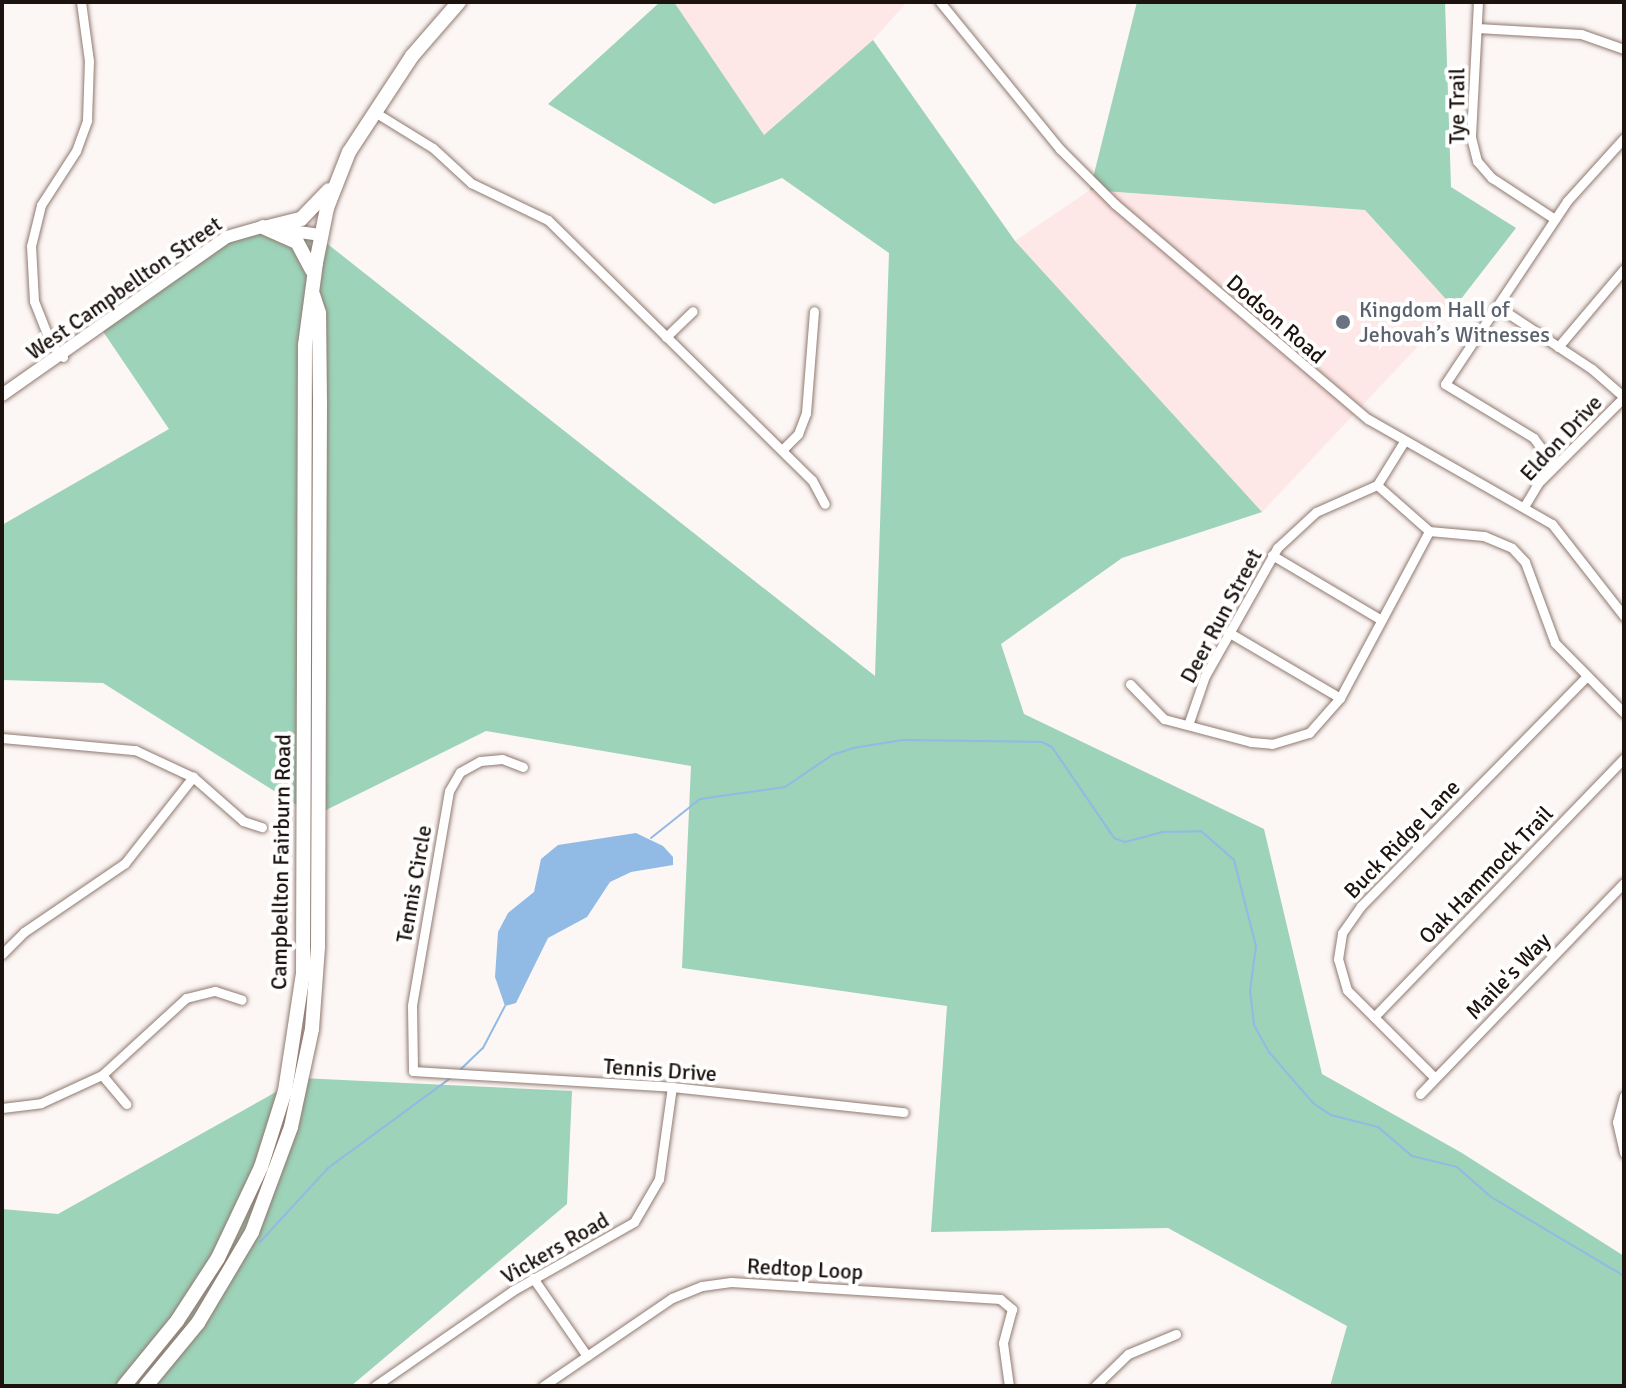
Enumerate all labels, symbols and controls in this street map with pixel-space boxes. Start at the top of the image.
street label: Tye Trail [1444,68,1470,144]
street label: West Campbellton Street [21,211,227,365]
street label: Dodson Road [1221,269,1331,369]
place label: Kingdom Hall of Jehovah’s Witnesses [1359,296,1550,348]
marker: Kingdom Hall of Jehovah’s Witnesses [1334,313,1352,331]
street label: Eldon Drive [1515,390,1607,486]
street label: Deer Run Street [1175,544,1267,688]
street label: Campbellton Fairburn Road [266,734,296,990]
street label: Buck Ridge Lane [1339,774,1465,904]
street label: Oak Hammock Trail [1414,801,1558,949]
street label: Tennis Circle [391,823,437,945]
street label: Maile's Way [1460,927,1556,1025]
street label: Tennis Drive [602,1053,718,1087]
street label: Vickers Road [496,1207,614,1289]
street label: Redtop Loop [746,1253,864,1285]

